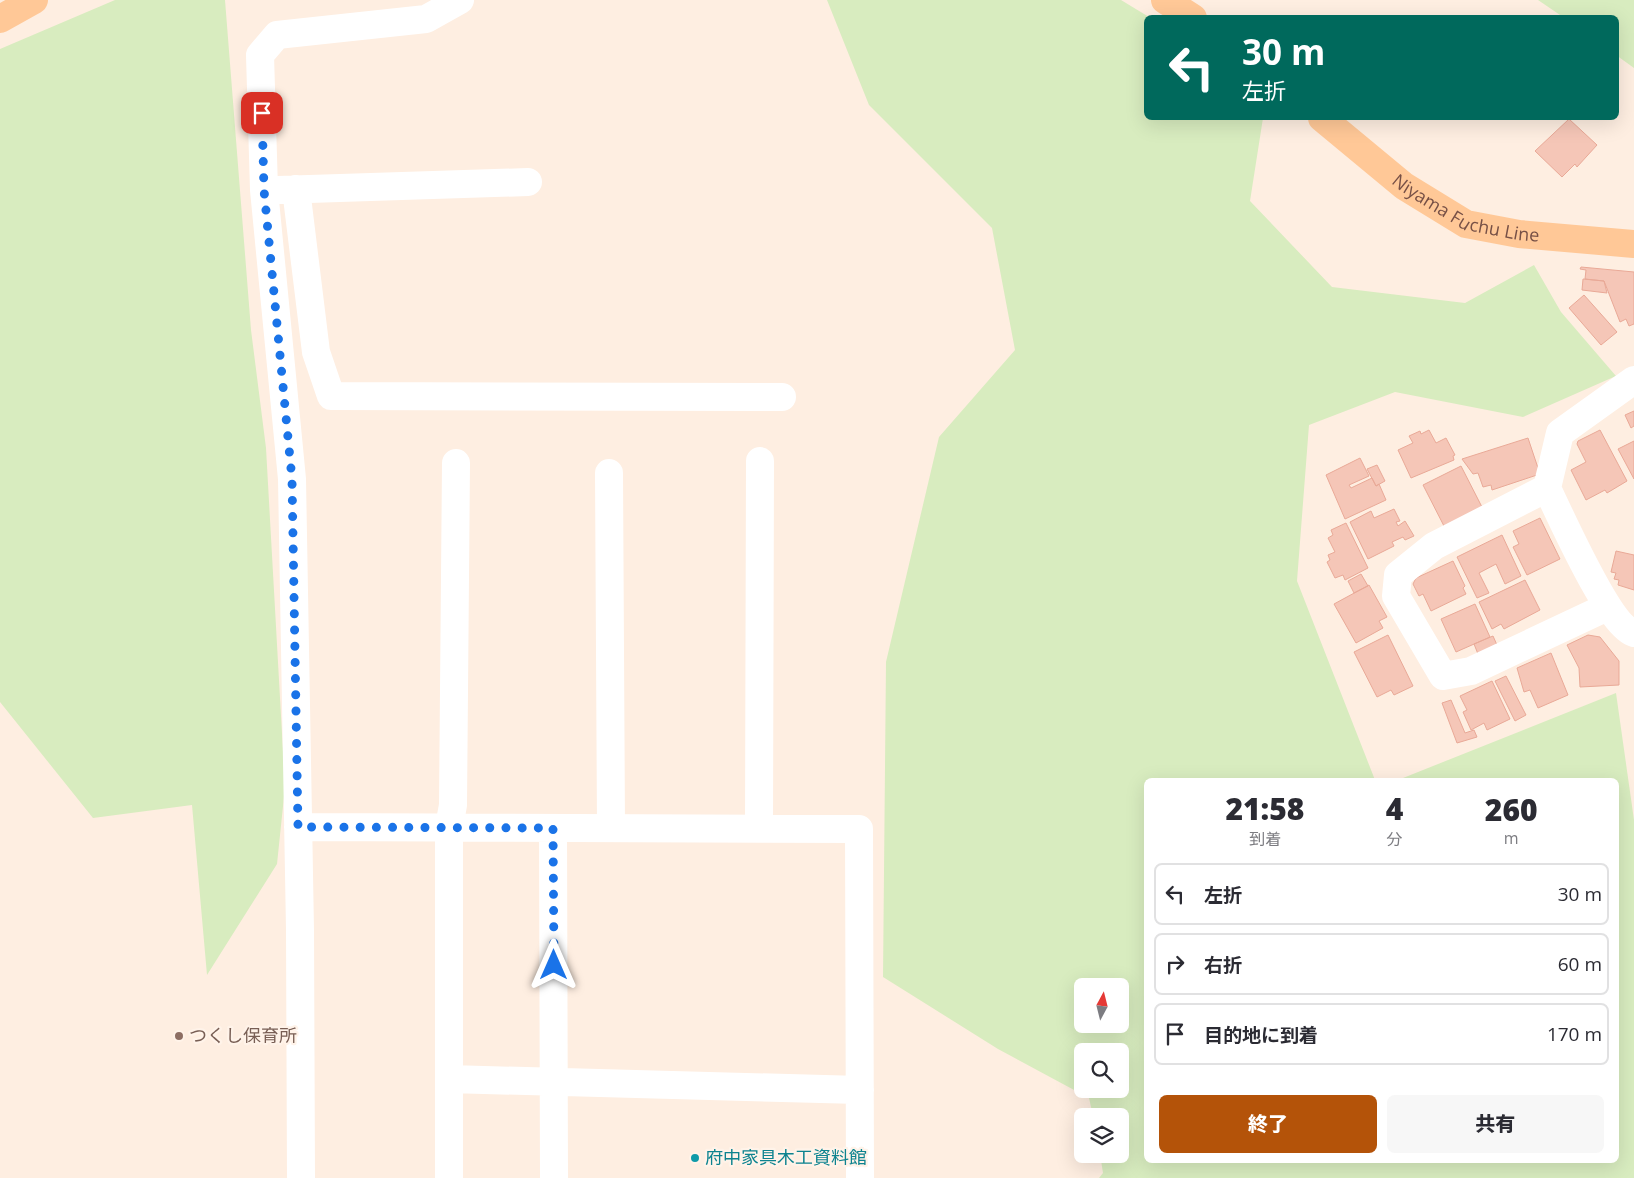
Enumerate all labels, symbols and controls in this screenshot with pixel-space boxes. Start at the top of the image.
text: 30 m [1242,28,1325,75]
icon: left [1159,35,1224,100]
text: 左折 [1242,75,1286,105]
pin [241,92,283,134]
icon: arrive [248,99,276,127]
street label: Niyama Fuchu Line [1388,168,1541,247]
text: 21:58 [1225,788,1304,829]
text: 4 [1386,788,1403,829]
text: 260 [1485,789,1538,830]
text: m [1504,827,1519,849]
text: 到着 [1249,828,1281,850]
text: 分 [1387,828,1403,850]
icon: left [1161,880,1189,908]
text: 30 m [1558,881,1602,907]
text: 左折 [1204,882,1242,908]
position arrow [527,938,579,990]
icon: right [1161,950,1189,978]
text: 60 m [1558,951,1602,977]
text: 右折 [1204,952,1242,978]
north arrow [1074,978,1129,1032]
map controls [1074,978,1129,1163]
icon: arrive [1161,1020,1189,1048]
text: 170 m [1547,1021,1602,1047]
text: 目的地に到着 [1204,1022,1318,1048]
place label: つくし保育所 [189,1023,297,1047]
marker: つくし保育所 [173,1030,185,1042]
button: search [1074,1043,1129,1098]
button: 終了 [1159,1095,1377,1153]
button: 共有 [1387,1095,1604,1153]
button: layers [1074,1108,1129,1163]
place label: 府中家具木工資料館 [705,1145,867,1169]
marker: 府中家具木工資料館 [689,1152,701,1164]

